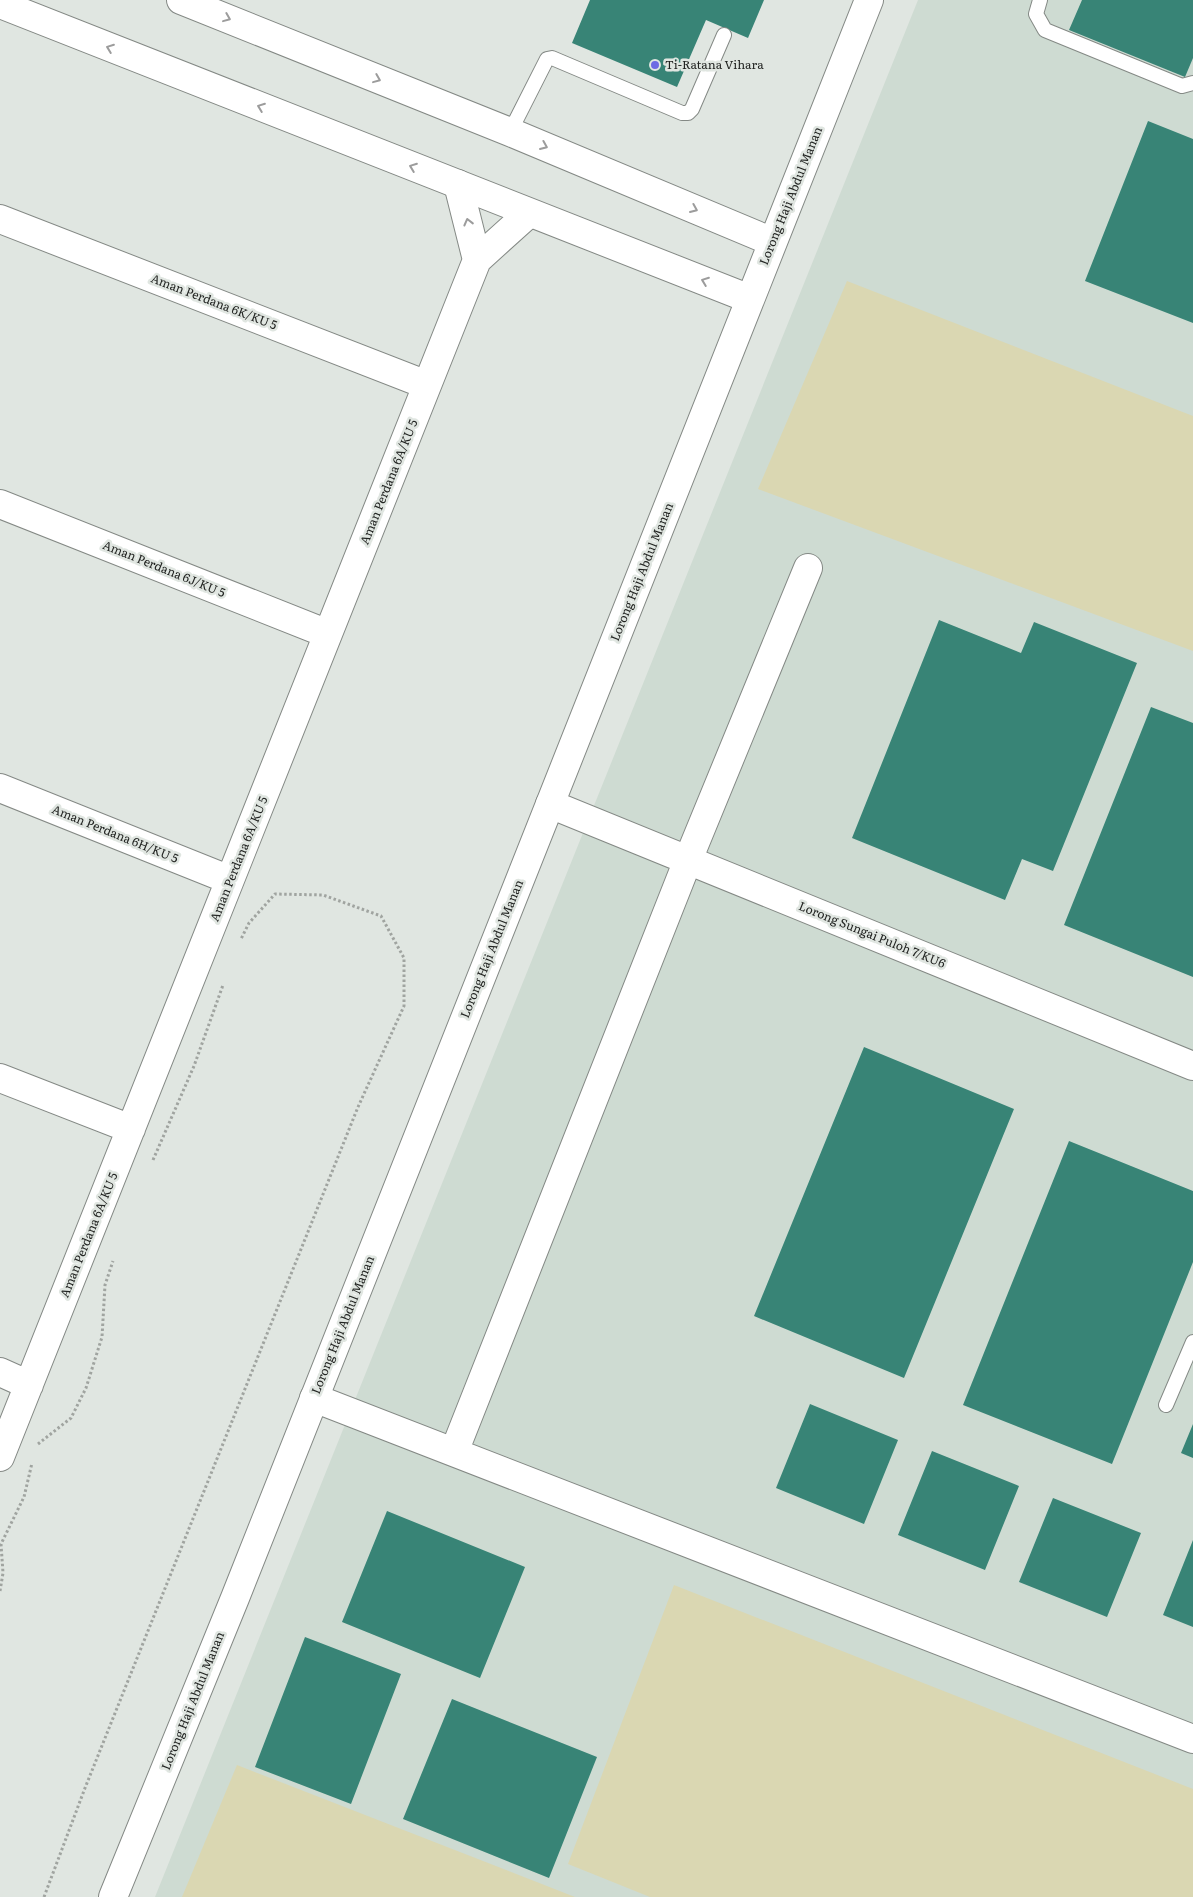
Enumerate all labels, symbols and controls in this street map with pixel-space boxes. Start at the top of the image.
one-way arrow [222,12,230,22]
one-way arrow [106,44,115,54]
place label: Ti-Ratana Vihara [665,55,764,73]
marker: Ti-Ratana Vihara [649,59,661,71]
one-way arrow [373,73,381,83]
one-way arrow [258,103,266,113]
street label: Lorong Haji Abdul Manan [754,124,826,268]
one-way arrow [539,140,548,150]
one-way arrow [409,162,418,173]
one-way arrow [689,202,698,213]
one-way arrow [463,218,474,227]
street label: Aman Perdana 6K/KU 5 [149,269,280,333]
one-way arrow [701,277,710,288]
street label: Aman Perdana 6A/KU 5 [355,416,421,547]
street label: Lorong Haji Abdul Manan [605,500,677,644]
street label: Aman Perdana 6J/KU 5 [100,535,228,601]
street label: Aman Perdana 6A/KU 5 [205,793,271,924]
street label: Aman Perdana 6H/KU 5 [49,799,181,867]
street label: Lorong Haji Abdul Manan [455,877,527,1021]
street label: Lorong Sungai Puloh 7/KU6 [796,896,949,972]
street label: Aman Perdana 6A/KU 5 [55,1169,121,1300]
street label: Lorong Haji Abdul Manan [306,1253,378,1397]
street label: Lorong Haji Abdul Manan [156,1629,228,1773]

